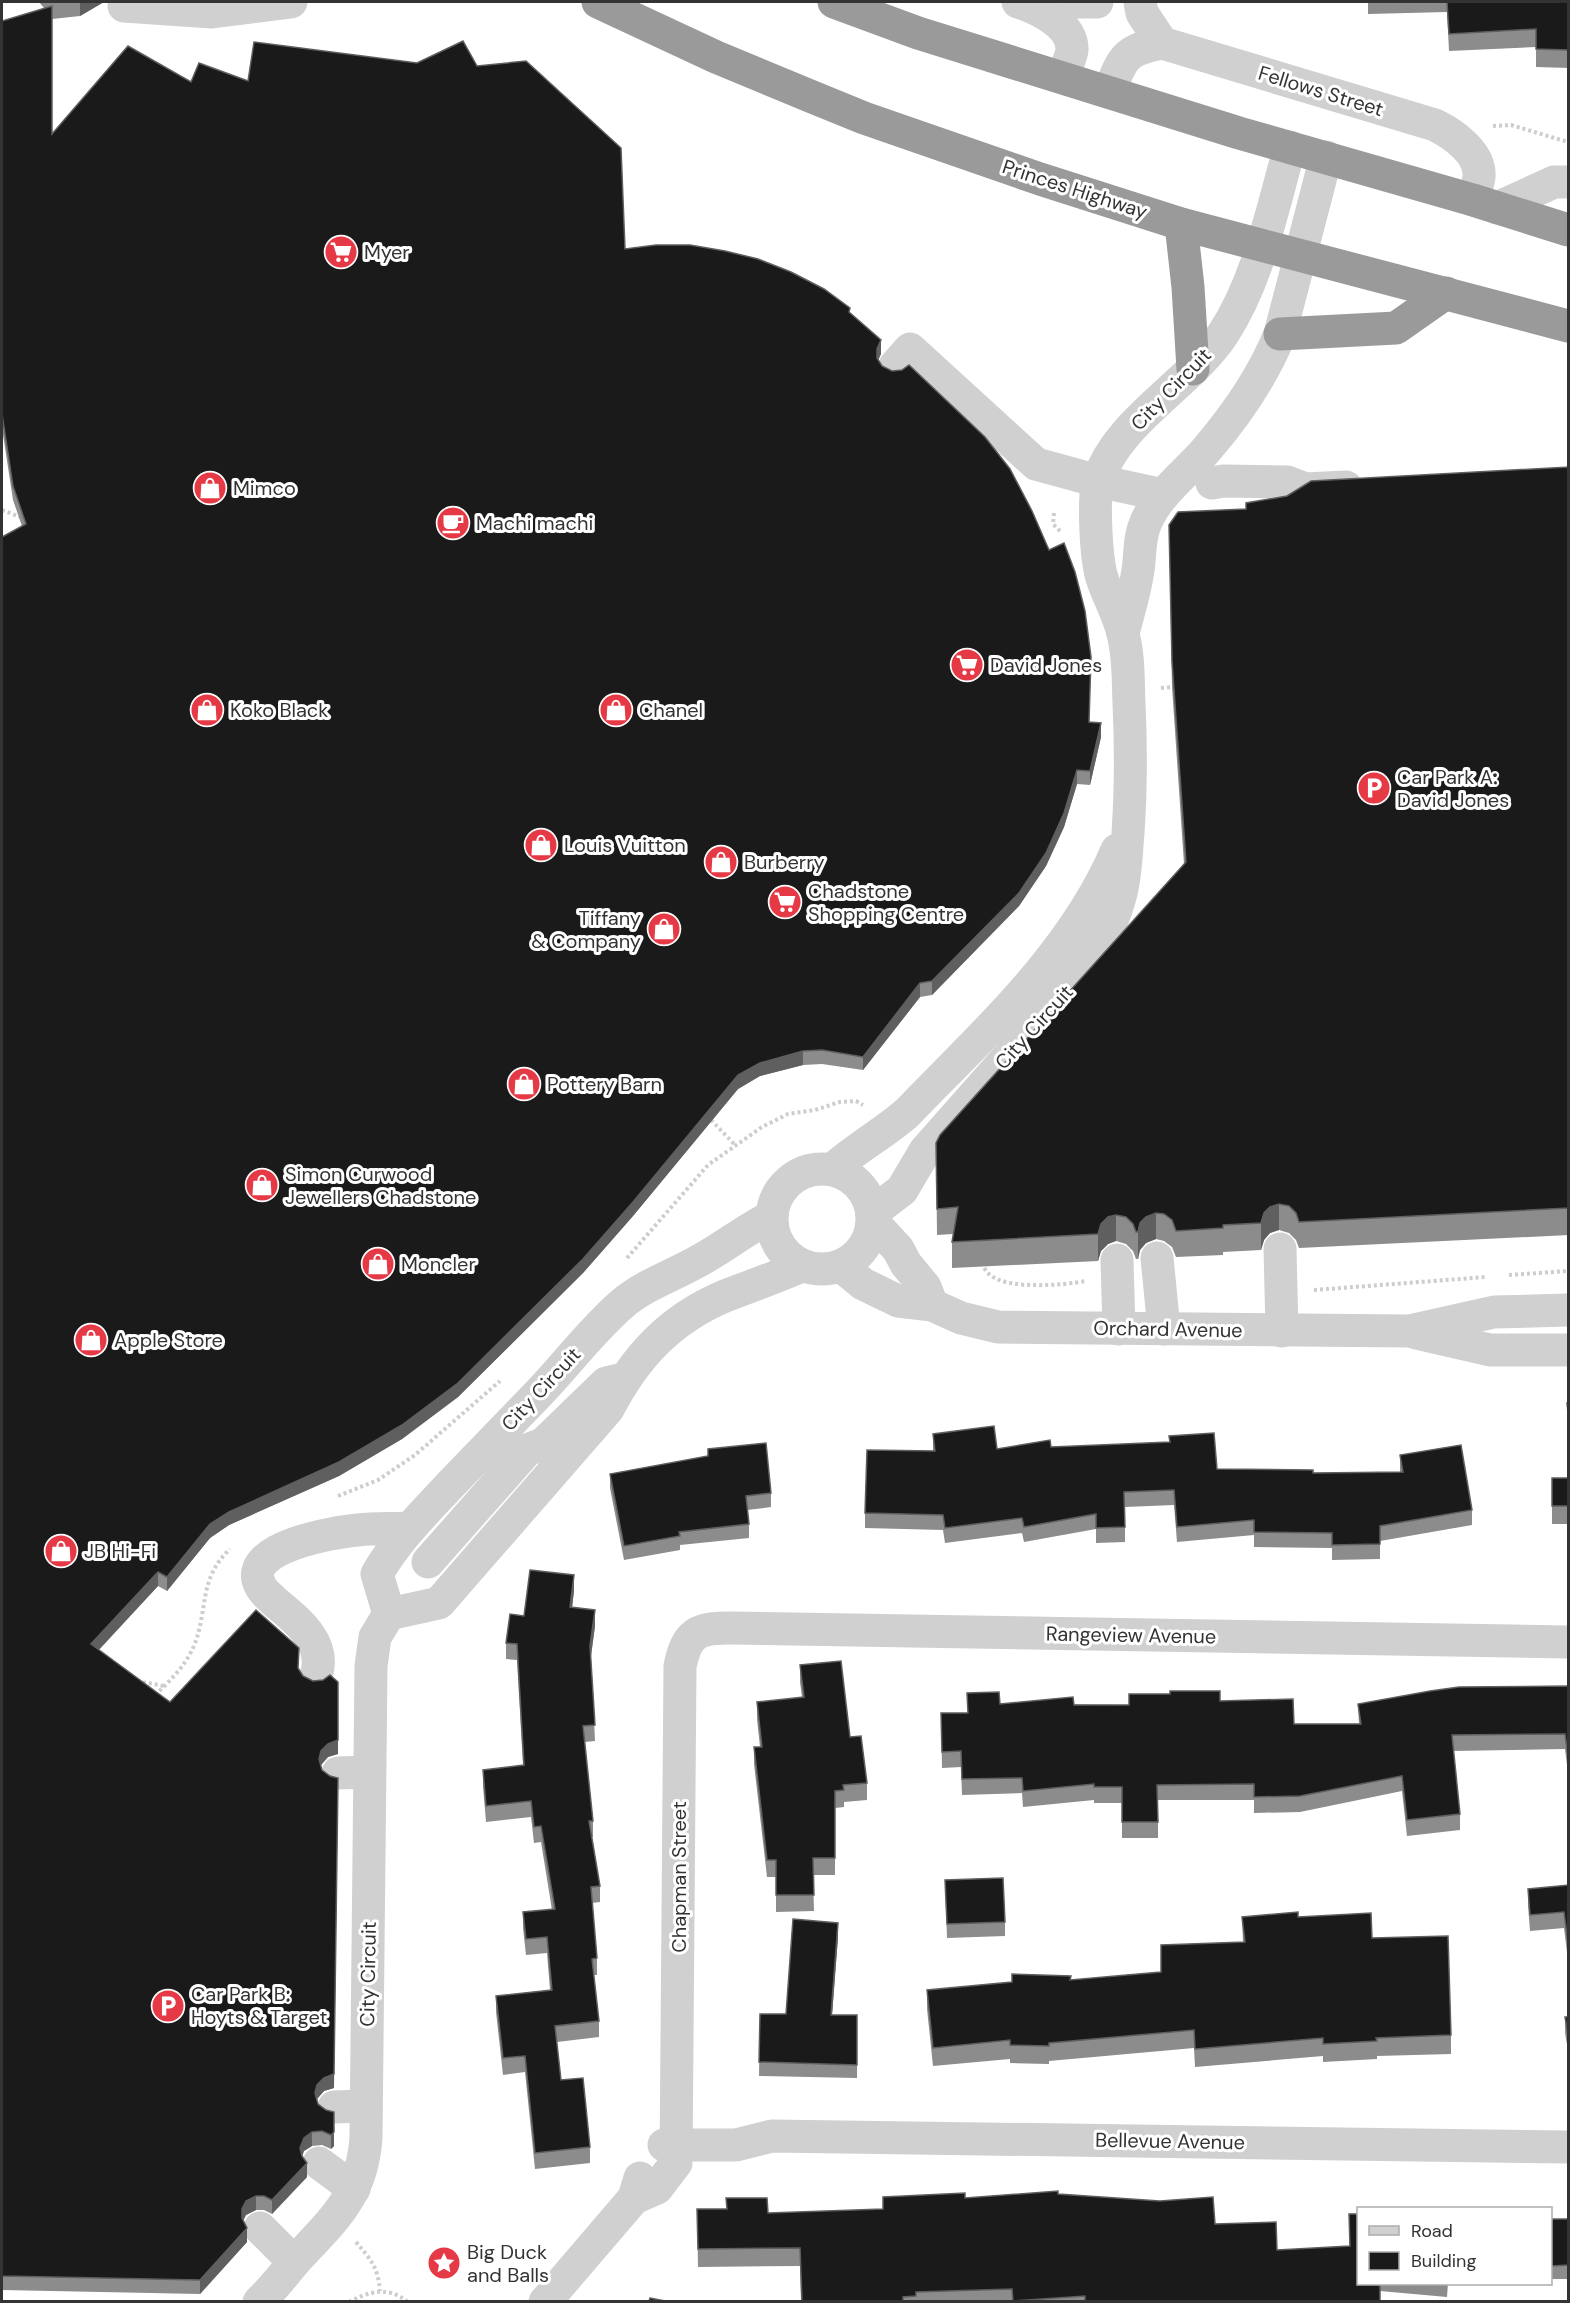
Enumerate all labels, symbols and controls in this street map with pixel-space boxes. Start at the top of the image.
street label: Fellows Street [1255,60,1387,122]
street label: Princes Highway [999,153,1151,225]
supermarket icon: Myer [323,234,359,270]
place label: Myer [364,239,410,265]
street label: City Circuit [1125,342,1217,436]
shop icon: Mimco [192,470,228,506]
place label: Mimco [233,475,296,501]
cafe icon: Machi machi [435,505,471,541]
place label: Machi machi [476,510,593,536]
supermarket icon: David Jones [949,647,985,683]
place label: David Jones [990,652,1102,678]
shop icon: Koko Black [189,692,225,728]
shop icon: Chanel [598,692,634,728]
place label: Koko Black [230,697,328,723]
place label: Chanel [639,697,703,723]
place label: Car Park A: David Jones [1397,764,1509,813]
parking icon: Car Park A: David Jones [1356,770,1392,806]
shop icon: Louis Vuitton [523,827,559,863]
place label: Louis Vuitton [564,832,686,858]
shop icon: Burberry [703,844,739,880]
place label: Burberry [744,849,825,875]
place label: Chadstone Shopping Centre [808,878,964,927]
supermarket icon: Chadstone Shopping Centre [767,884,803,920]
place label: Tiffany & Company [531,905,641,954]
shop icon: Tiffany & Company [646,911,682,947]
street label: City Circuit [989,979,1079,1075]
shop icon: Pottery Barn [506,1066,542,1102]
place label: Pottery Barn [547,1071,662,1097]
place label: Simon Curwood Jewellers Chadstone [285,1161,476,1210]
shop icon: Simon Curwood Jewellers Chadstone [244,1167,280,1203]
shop icon: Moncler [360,1246,396,1282]
place label: Moncler [401,1251,476,1277]
street label: Orchard Avenue [1093,1315,1243,1343]
shop icon: Apple Store [73,1322,109,1358]
place label: Apple Store [114,1327,223,1353]
street label: City Circuit [496,1342,586,1436]
shop icon: JB Hi-Fi [43,1533,79,1569]
place label: JB Hi-Fi [84,1538,156,1564]
street label: Rangeview Avenue [1046,1621,1216,1649]
street label: Chapman Street [666,1801,692,1953]
street label: City Circuit [354,1921,382,2027]
place label: Car Park B: Hoyts & Target [191,1981,328,2030]
parking icon: Car Park B: Hoyts & Target [150,1988,186,2024]
street label: Bellevue Avenue [1095,2127,1245,2155]
legend [1357,2207,1552,2285]
text: Road [1411,2219,1453,2243]
place label: Big Duck and Balls [467,2239,549,2288]
place icon: Big Duck and Balls [426,2245,462,2281]
text: Building [1411,2249,1476,2273]

